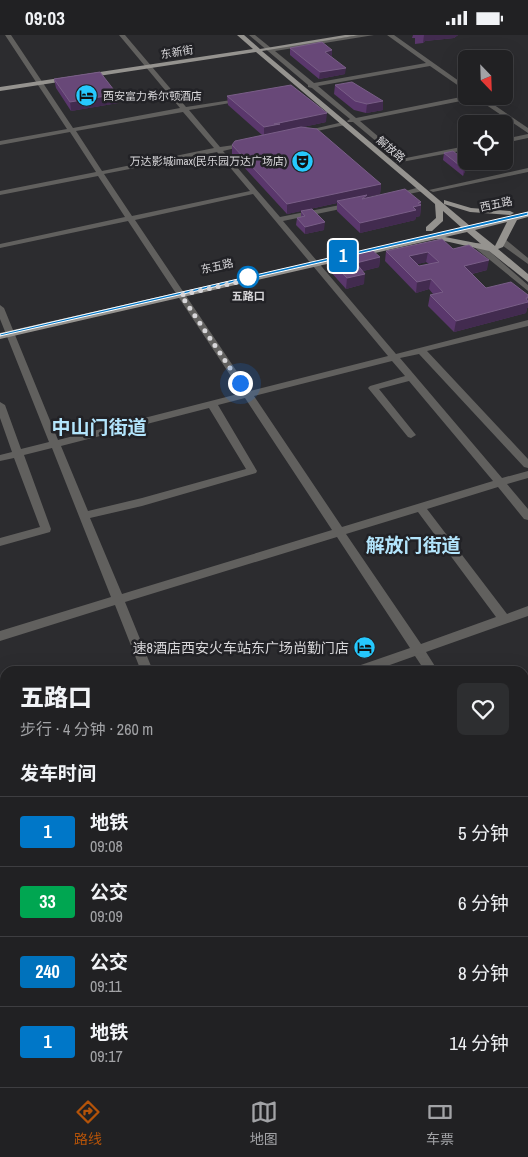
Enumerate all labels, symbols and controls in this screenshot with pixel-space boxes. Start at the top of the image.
text: 09:03 [25,5,65,31]
street label: 东新街 [160,43,194,61]
north arrow [458,50,512,105]
map controls [458,50,513,170]
hotel icon: 西安富力希尔顿酒店 [75,84,99,108]
place label: 西安富力希尔顿酒店 [103,89,202,103]
button: locate [458,115,513,170]
street label: 解放路 [374,133,408,165]
theatre icon: 万达影城imax(民乐园万达广场店) [291,149,315,173]
place label: 万达影城imax(民乐园万达广场店) [129,154,287,168]
street label: 西五路 [478,194,514,214]
line badge: 1 [327,240,359,272]
text: 1 [339,243,347,268]
street label: 东五路 [199,255,235,277]
marker: 五路口 [237,266,259,288]
place label: 五路口 [232,289,265,303]
your location [228,371,253,396]
district label: 中山门街道 [51,414,147,440]
district label: 解放门街道 [365,532,461,558]
hotel icon: 速8酒店西安火车站东广场尚勤门店 [353,636,377,660]
place label: 速8酒店西安火车站东广场尚勤门店 [133,639,349,657]
text: 五路口 [20,681,92,713]
button: heart [457,683,509,735]
text: 步行 · 4 分钟 · 260 m [20,718,153,740]
text: 发车时间 [20,760,96,786]
text: 地铁 [90,809,128,835]
text: 1 [43,819,52,844]
text: 5 分钟 [458,820,509,846]
text: 09:08 [90,835,123,857]
text: 公交 [90,879,128,905]
text: 33 [39,889,56,914]
text: 6 分钟 [458,890,509,916]
text: 09:09 [90,905,123,927]
text: 公交 [90,949,128,975]
text: 240 [35,959,60,984]
text: 8 分钟 [458,960,509,986]
text: 09:11 [90,975,122,997]
text: 地铁 [90,1019,128,1045]
text: 1 [43,1029,52,1054]
text: 14 分钟 [449,1030,509,1056]
text: 09:17 [90,1045,123,1067]
tab: 路线 [74,1098,102,1148]
tab: 地图 [250,1098,278,1148]
tab: 车票 [426,1098,454,1148]

